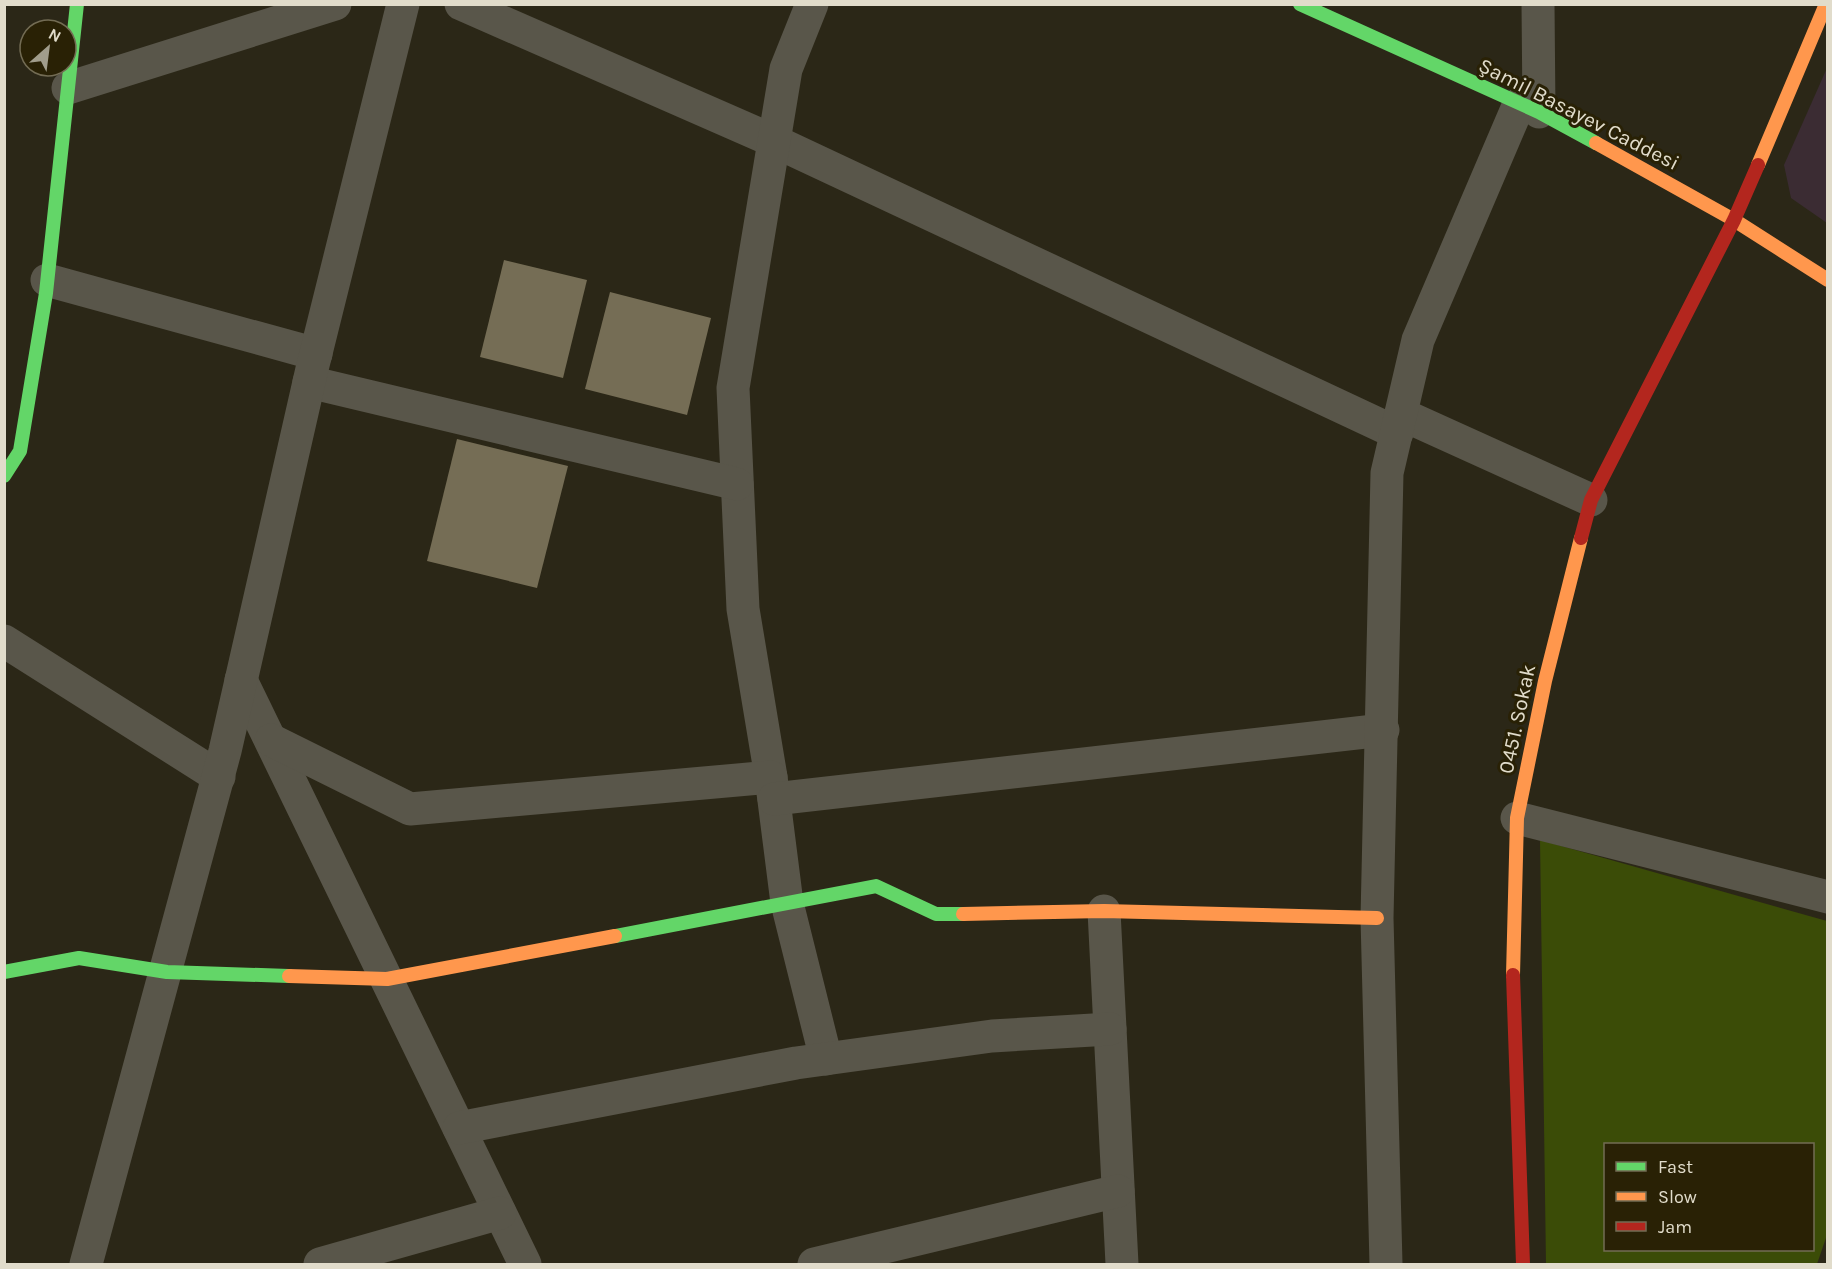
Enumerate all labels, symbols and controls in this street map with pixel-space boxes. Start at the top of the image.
north arrow [18,18,78,78]
text: N [45,24,64,46]
street label: Şamil Basayev Caddesi [1475,53,1683,175]
street label: 0451. Sokak [1494,662,1540,776]
legend [1604,1143,1814,1251]
text: Fast [1658,1156,1693,1178]
text: Slow [1658,1186,1697,1208]
text: Jam [1658,1216,1692,1238]

